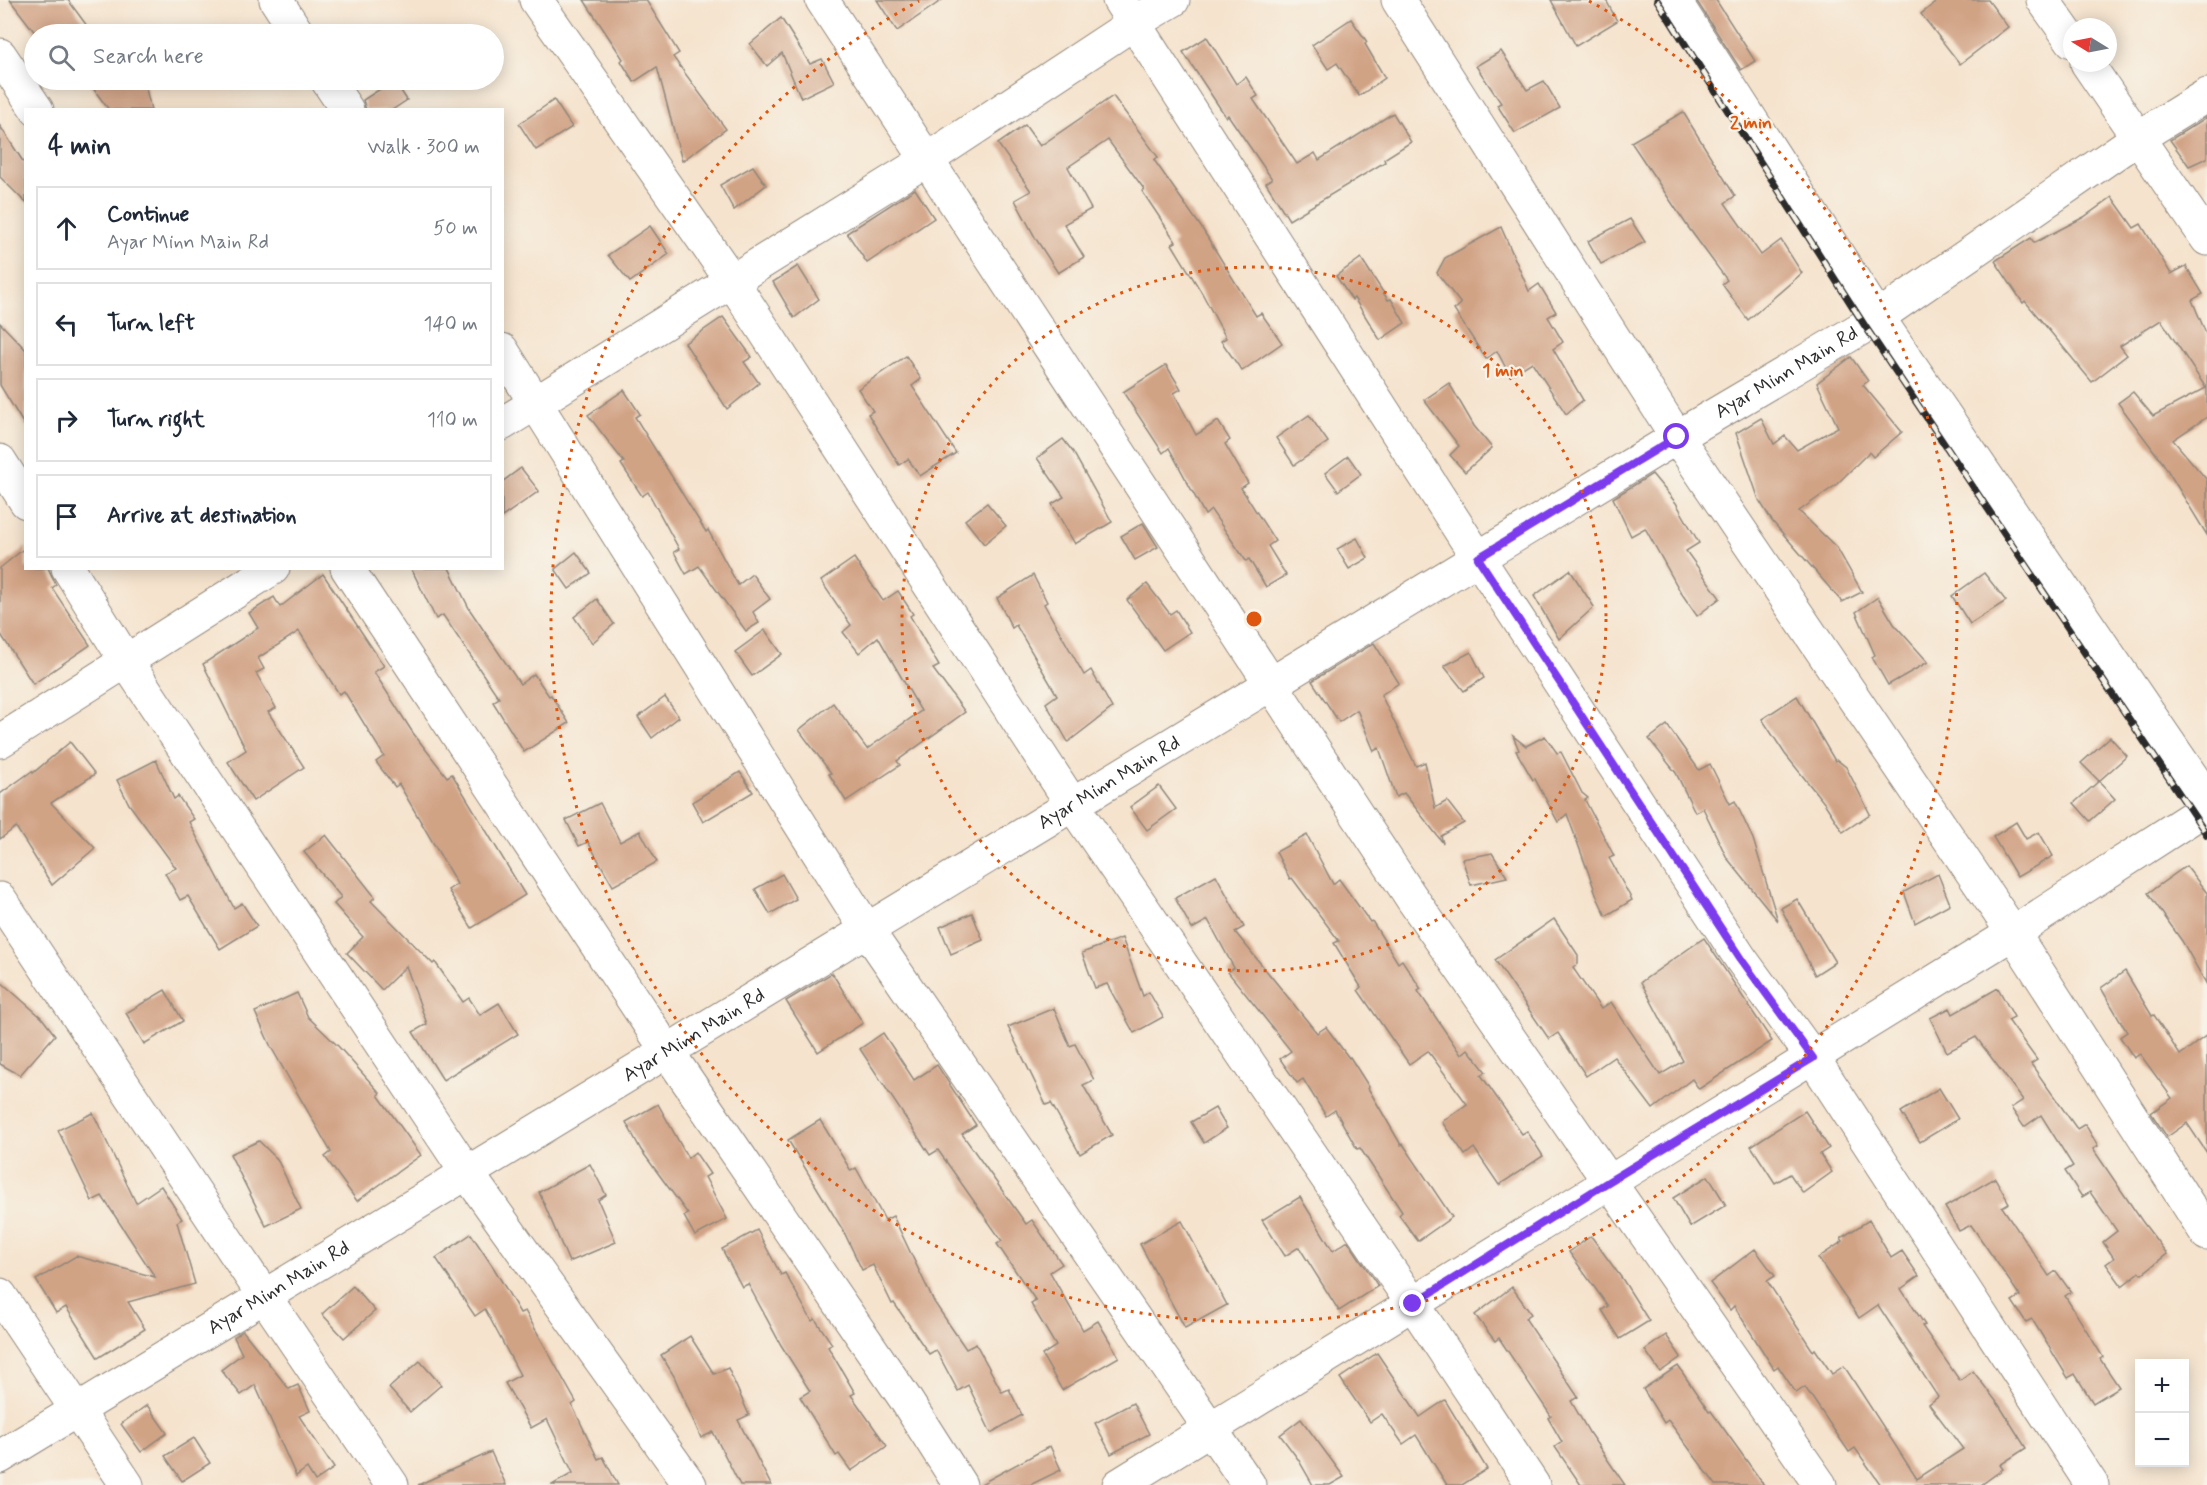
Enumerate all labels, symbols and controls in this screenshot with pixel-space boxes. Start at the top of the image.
north arrow [2063,18,2117,72]
search box [24,24,504,90]
icon: search [45,41,78,74]
text: Search here [93,43,204,71]
text: 2 min [1730,111,1772,135]
text: 4 min [48,130,111,164]
text: Walk · 300 m [368,134,480,161]
text: Continue [107,201,189,229]
icon: ahead [50,212,83,245]
text: 50 m [433,215,478,242]
text: Ayar Minn Main Rd [107,229,269,256]
icon: left [50,308,83,341]
text: Turn left [107,310,195,338]
text: 140 m [424,311,478,338]
street label: Ayar Minn Main Rd [1710,320,1863,425]
text: 1 min [1482,359,1524,383]
icon: right [50,404,83,437]
text: Turn right [107,406,205,434]
text: 110 m [427,407,478,434]
route start [1663,423,1689,449]
icon: arrive [50,500,83,533]
text: Arrive at destination [107,502,297,530]
centre of rings [1244,609,1264,629]
street label: Ayar Minn Main Rd [1033,729,1185,836]
street label: Ayar Minn Main Rd [618,981,770,1089]
street label: Ayar Minn Main Rd [202,1234,355,1341]
route end [1399,1290,1425,1316]
map controls [2135,1359,2189,1467]
button: + [2135,1359,2189,1413]
button: − [2135,1413,2189,1467]

